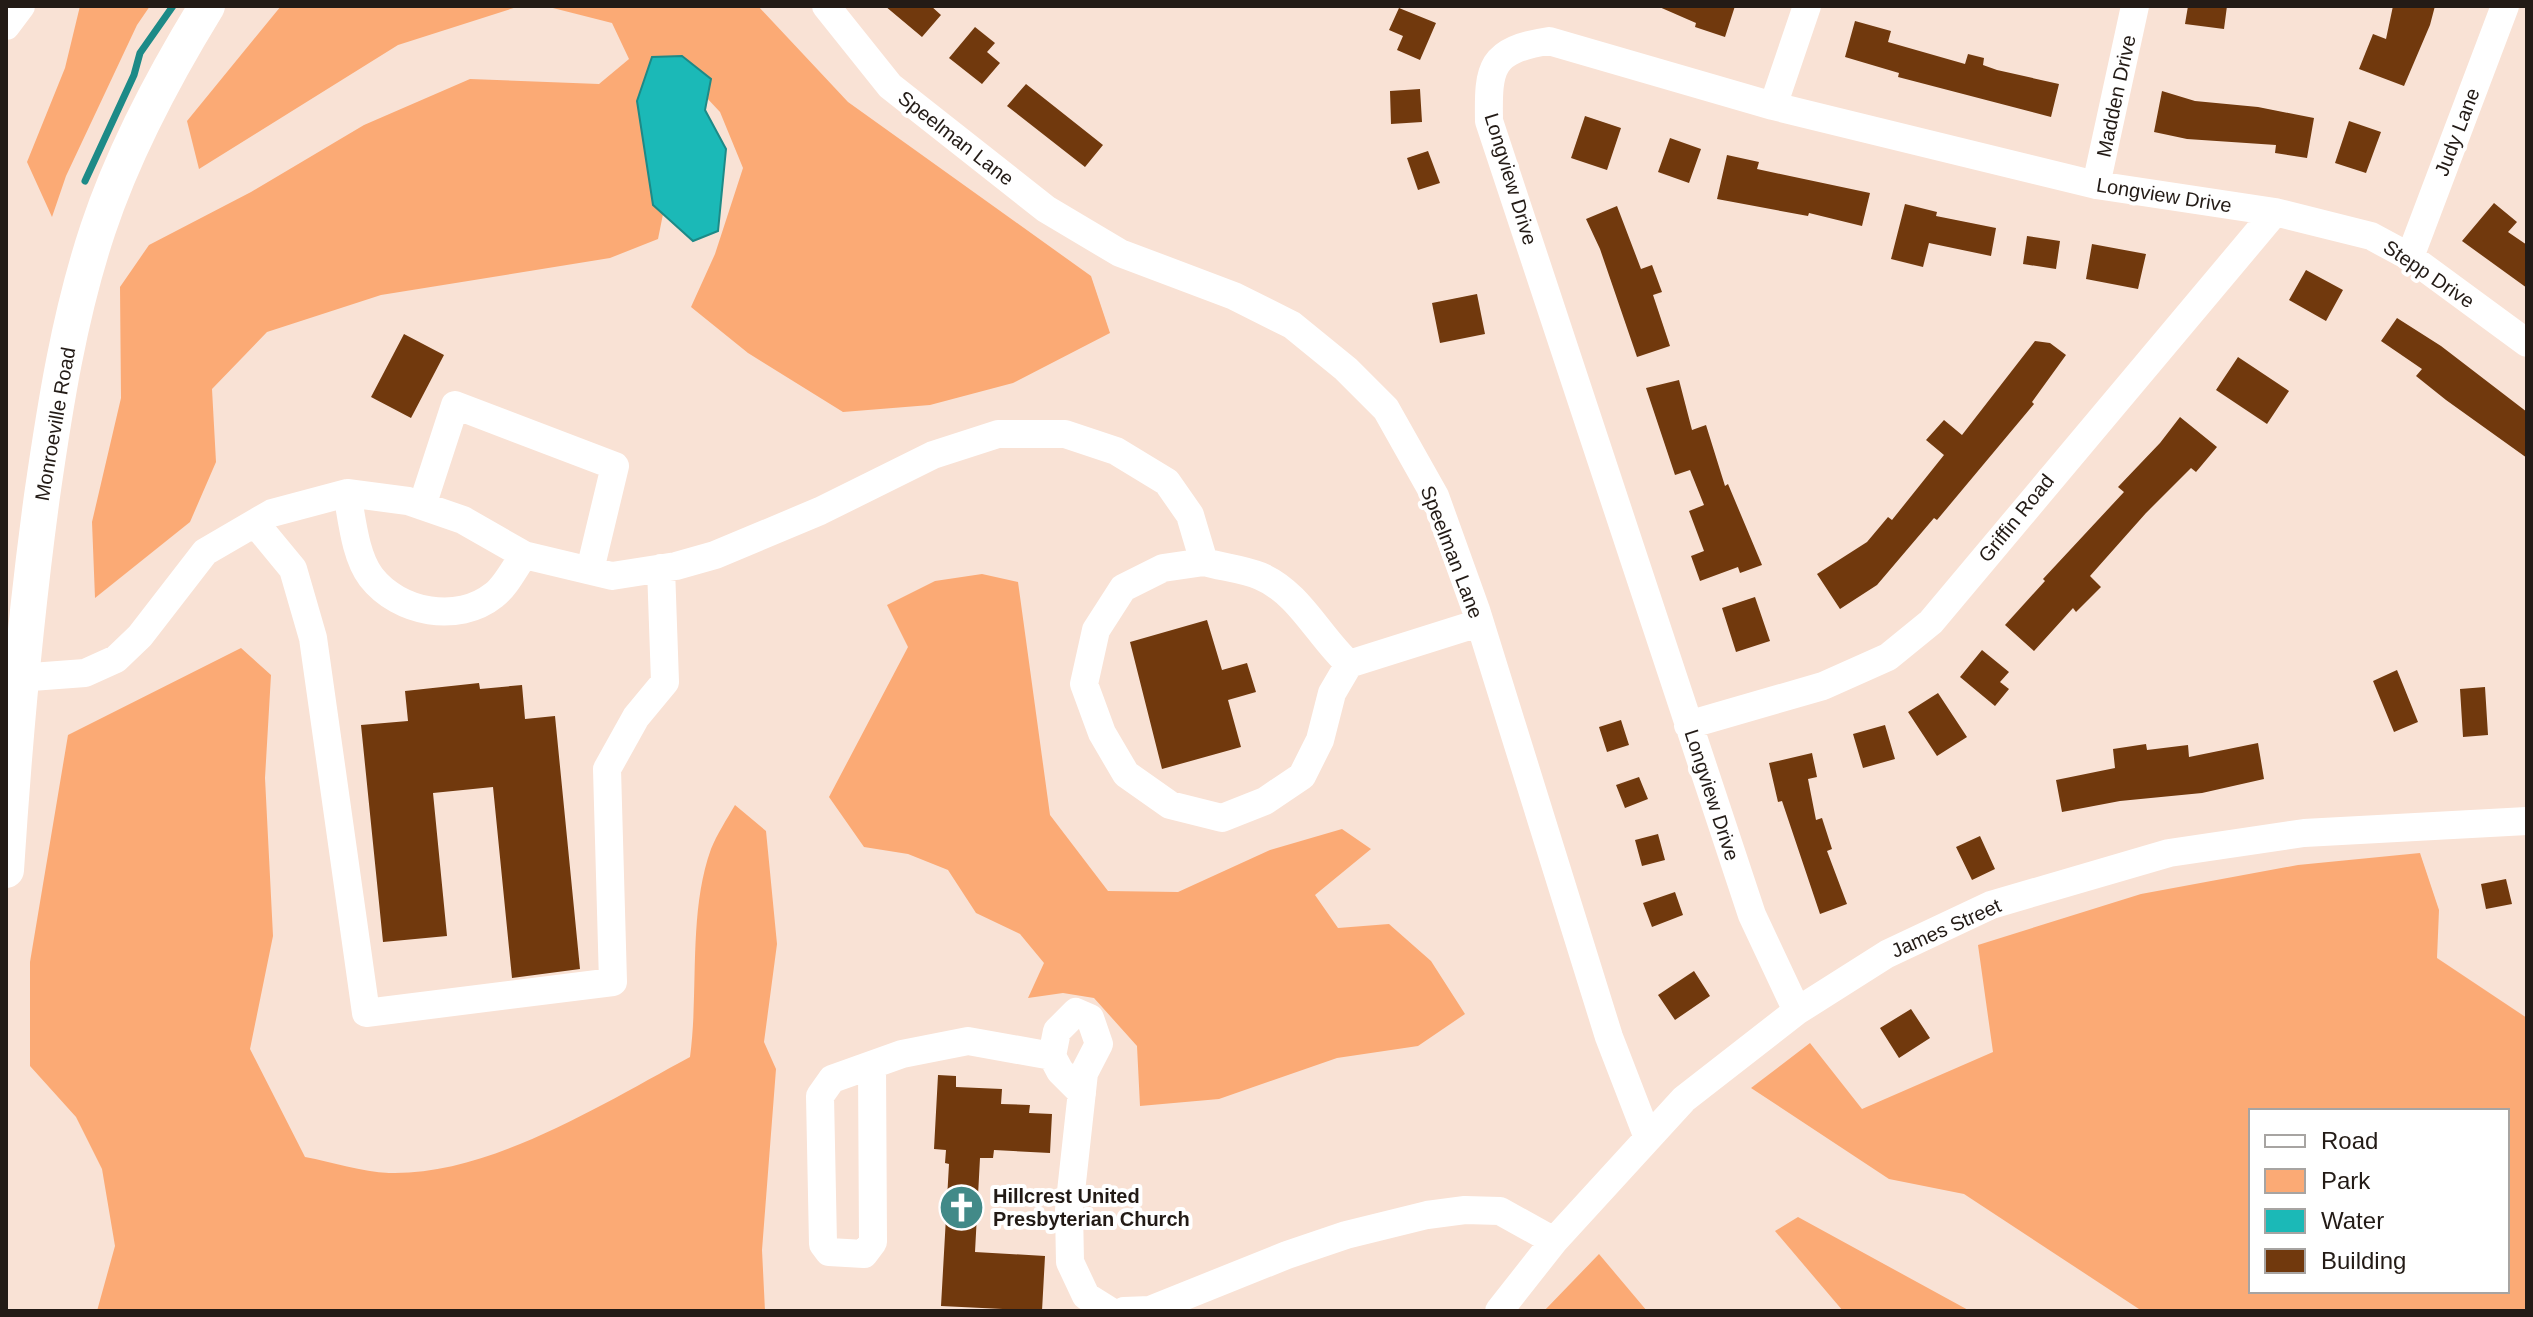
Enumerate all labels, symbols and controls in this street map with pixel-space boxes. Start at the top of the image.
street label: Madden Drive [2092,33,2140,159]
street label: Judy Lane [2430,85,2484,179]
street label: Speelman Lane [894,86,1018,190]
street label: Longview Drive [1480,110,1542,248]
street label: Longview Drive [2095,173,2233,217]
street label: Stepp Drive [2380,236,2478,312]
street label: Monroeville Road [31,345,79,503]
street label: Griffin Road [1974,470,2058,566]
street label: Speelman Lane [1417,483,1487,621]
street label: Longview Drive [1680,727,1744,863]
street label: James Street [1888,894,2005,962]
legend [2249,1109,2509,1293]
text: Road [2321,1127,2378,1154]
text: Park [2321,1167,2371,1194]
church icon: Hillcrest United Presbyterian Church [938,1184,986,1232]
place label: Hillcrest United Presbyterian Church [993,1185,1190,1230]
text: Water [2321,1207,2384,1234]
text: Building [2321,1247,2406,1274]

